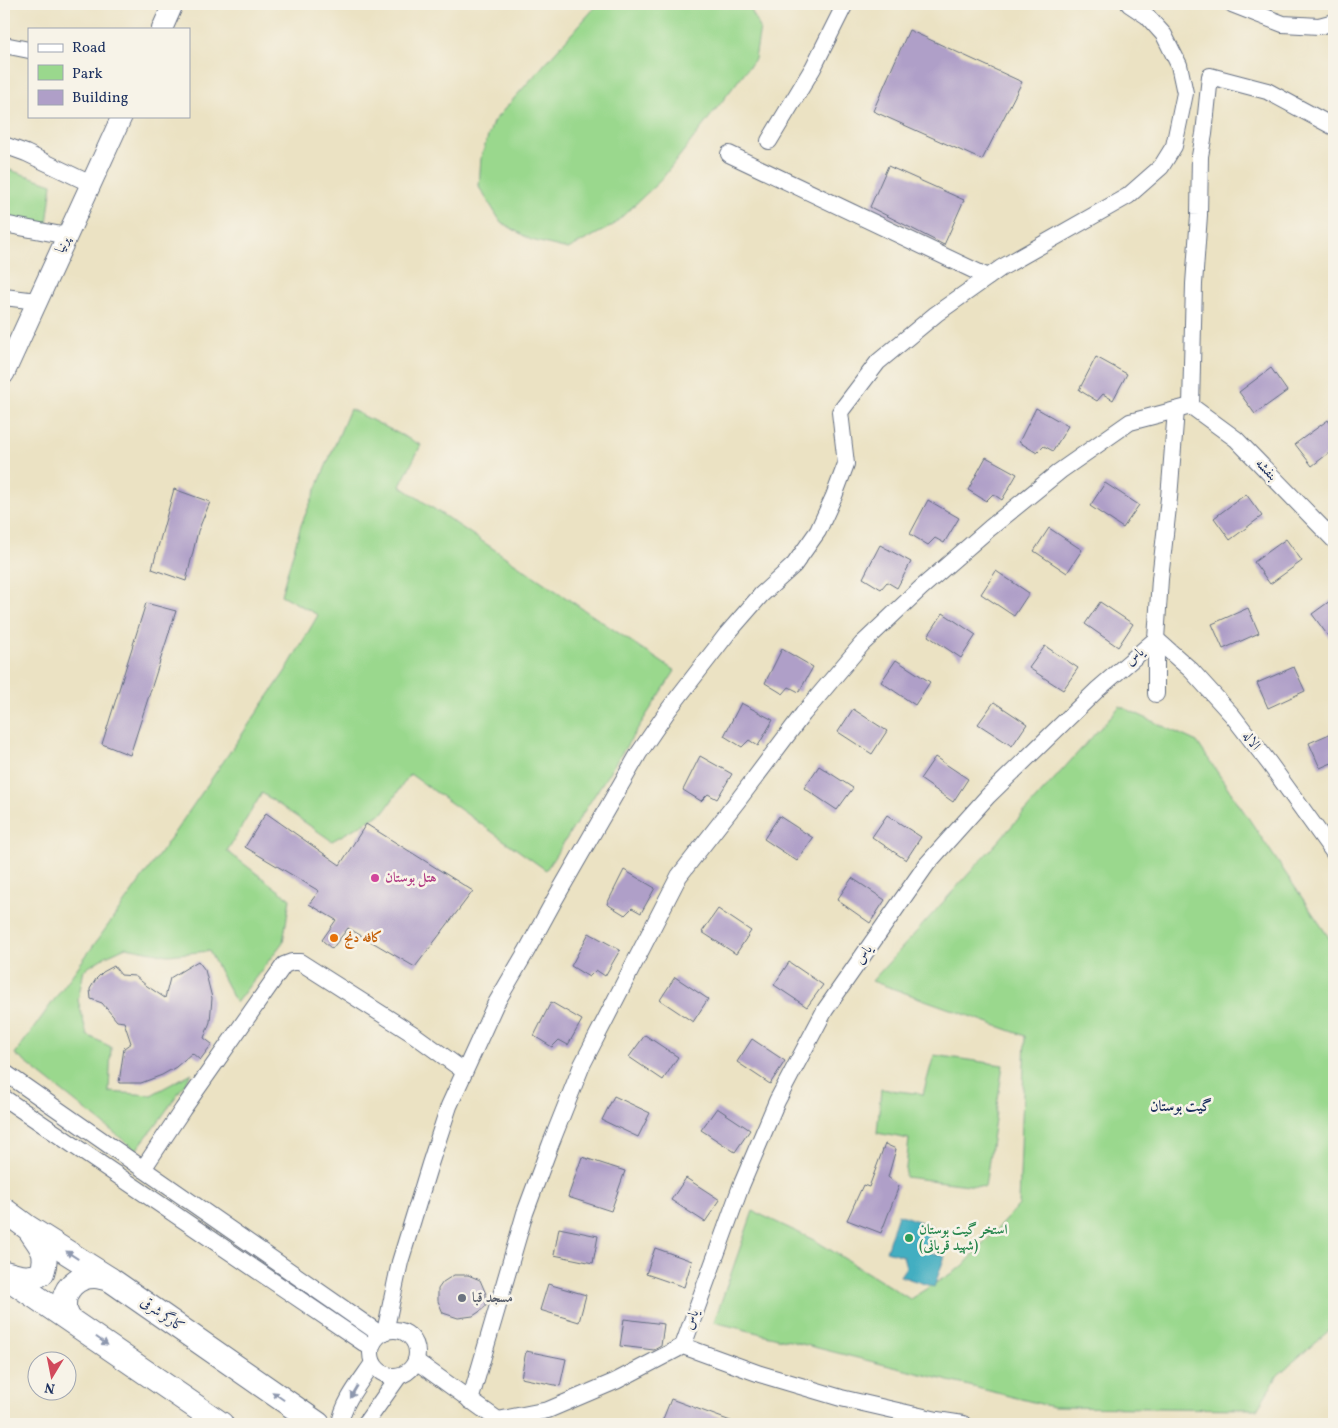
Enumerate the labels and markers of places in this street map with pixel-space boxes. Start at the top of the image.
place label: هتل بوستان [385,869,437,888]
marker: هتل بوستان [369,872,381,884]
place label: کافه دنج [344,929,382,949]
marker: کافه دنج [328,932,340,944]
place label: استخر گیت بوستان (شهید قربانی) [919,1221,1007,1256]
marker: استخر گیت بوستان (شهید قربانی) [903,1232,915,1244]
place label: مسجد قبا [472,1289,513,1308]
marker: مسجد قبا [456,1292,468,1304]

